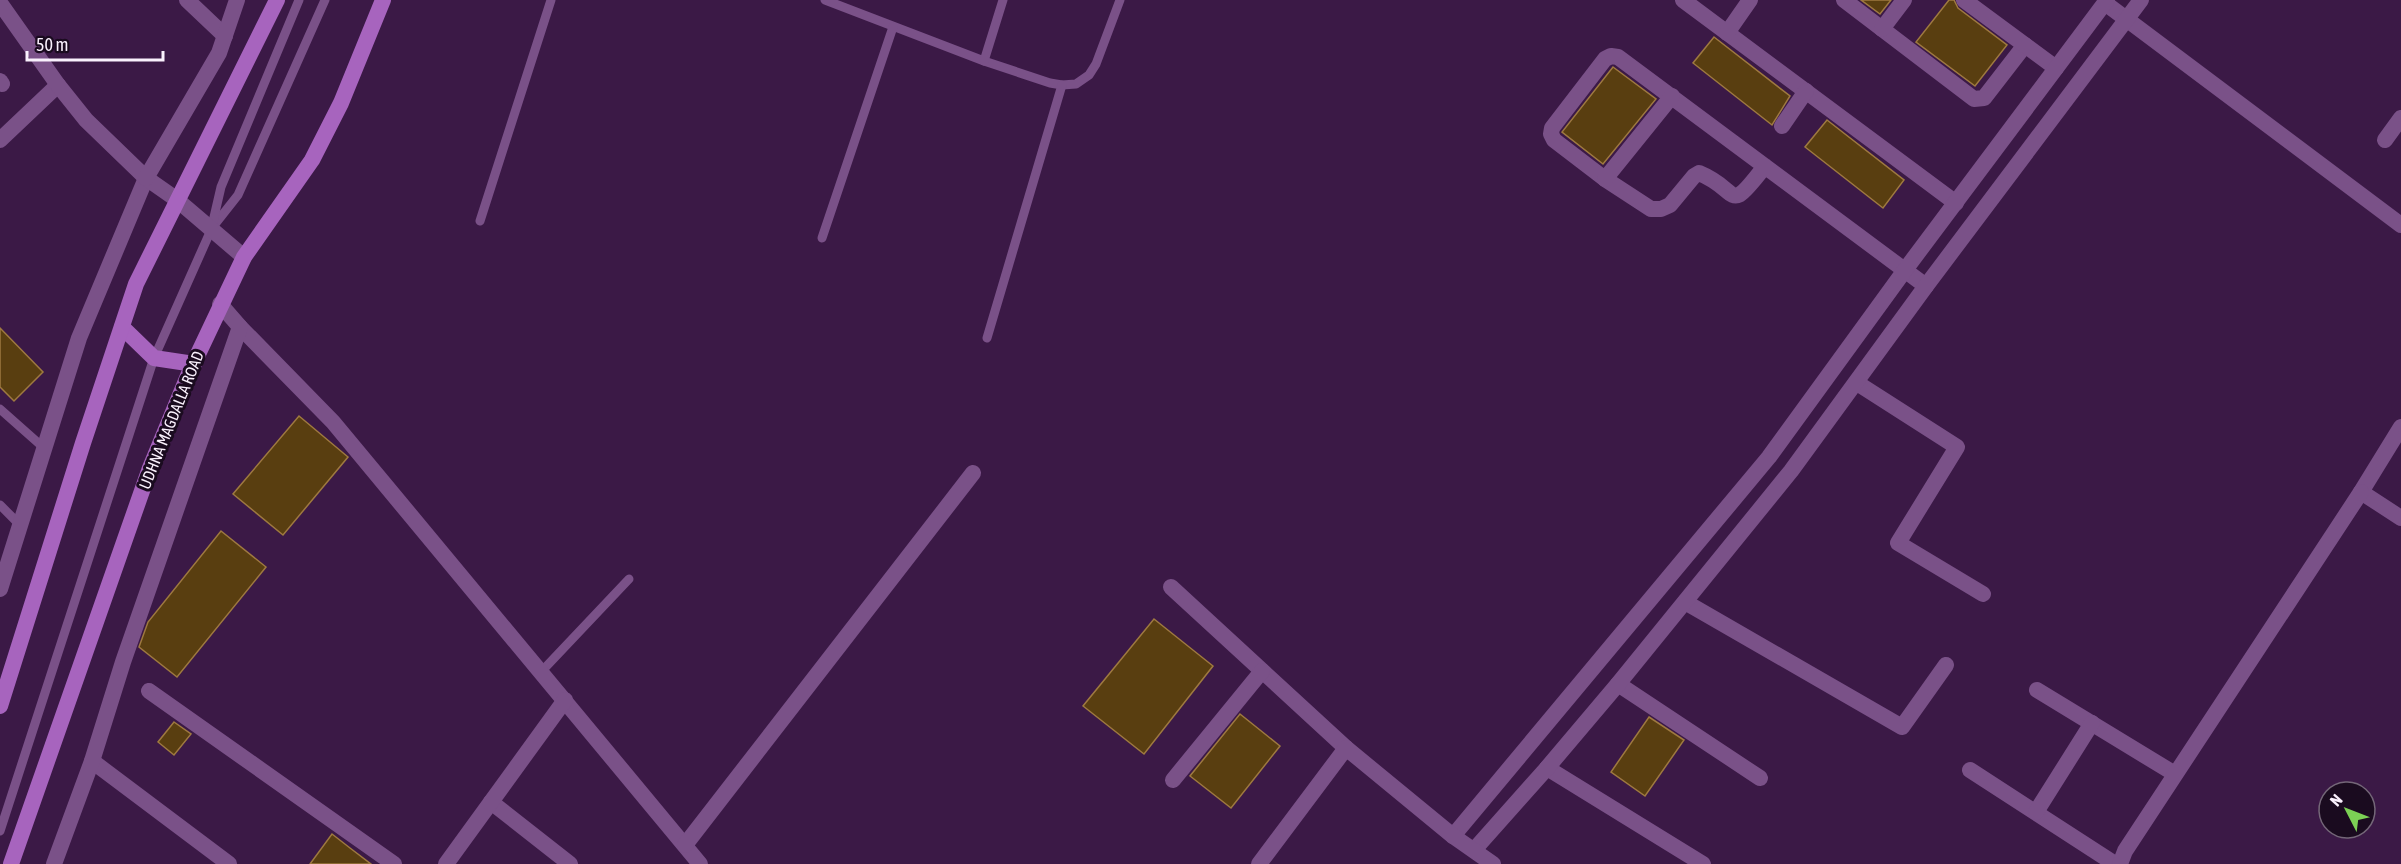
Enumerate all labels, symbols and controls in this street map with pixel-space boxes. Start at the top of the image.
scale bar [27,24,164,62]
text: 50 m [36,34,68,55]
street label: UDHNA MAGDALLA ROAD [135,348,207,492]
north arrow [2317,780,2377,840]
text: N [2326,790,2346,809]

